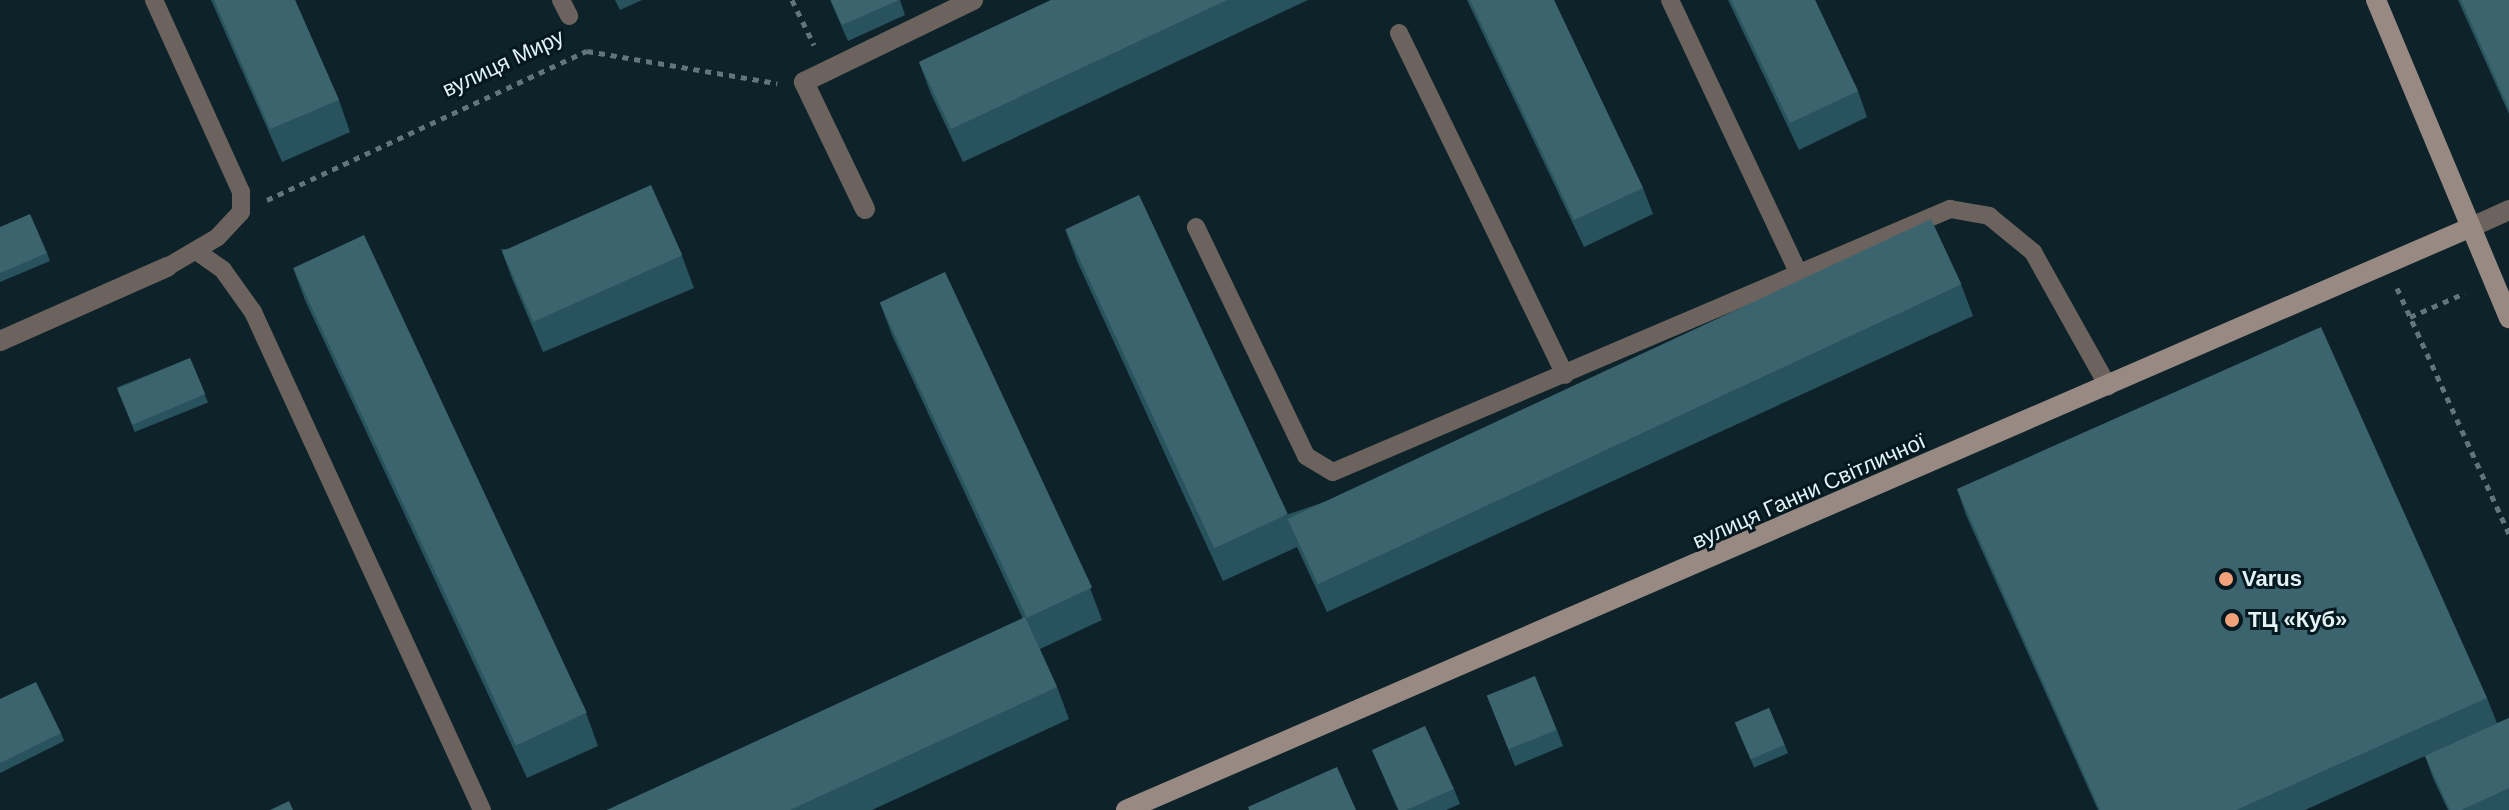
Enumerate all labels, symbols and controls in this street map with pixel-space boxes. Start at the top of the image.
street label: вулиця Миру [438,23,568,103]
street label: вулиця Ганни Світличної [1688,428,1930,554]
place label: Varus [2242,566,2302,592]
marker: Varus [2217,570,2235,588]
place label: ТЦ «Куб» [2248,607,2347,633]
marker: ТЦ «Куб» [2223,611,2241,629]

